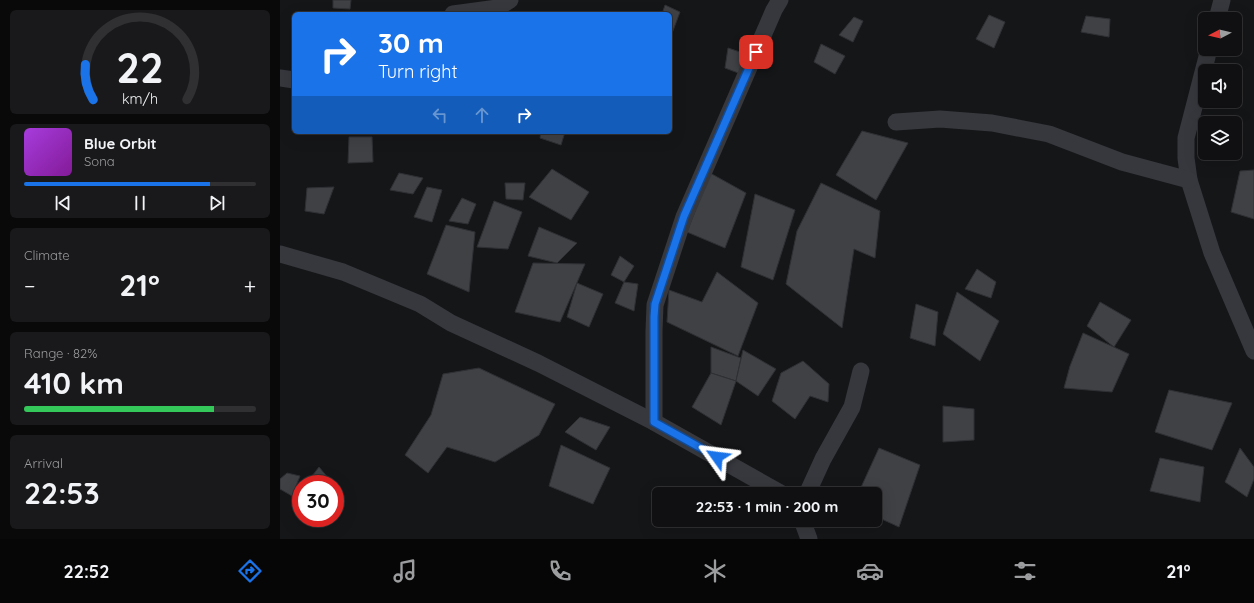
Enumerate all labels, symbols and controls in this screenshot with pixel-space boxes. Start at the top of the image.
north arrow [1198,12,1242,56]
map controls [1198,12,1242,160]
text: 30 m [378,25,444,60]
icon: right [312,28,364,80]
pin [739,35,773,69]
text: 22 [116,41,164,93]
icon: arrive [745,41,767,63]
text: Turn right [378,60,458,83]
button: sound [1198,64,1242,108]
text: km/h [122,90,158,108]
icon: left [429,104,451,126]
icon: ahead [471,104,493,126]
icon: right [513,104,535,126]
button: layers [1198,116,1242,160]
text: Blue Orbit [84,134,157,153]
text: Sona [84,153,115,169]
icon: previous [52,192,74,214]
icon: pause [129,192,151,214]
icon: next [206,192,228,214]
text: Climate [24,247,70,263]
text: 21° [119,266,160,304]
text: − [24,272,35,300]
text: + [244,272,256,300]
text: Range · 82% [24,345,97,361]
text: 410 km [24,364,124,402]
position arrow [696,436,738,478]
text: Arrival [24,455,63,471]
text: 22:53 [24,474,100,512]
speed limit sign: 30 [292,475,344,527]
text: 22:53 · 1 min · 200 m [696,497,838,516]
icon: directions [236,557,264,585]
icon: music [391,557,419,585]
icon: phone [546,557,574,585]
icon: climate [701,557,729,585]
icon: car [856,557,884,585]
icon: filters [1011,557,1039,585]
text: 22:52 [63,560,109,583]
text: 21° [1166,560,1190,583]

